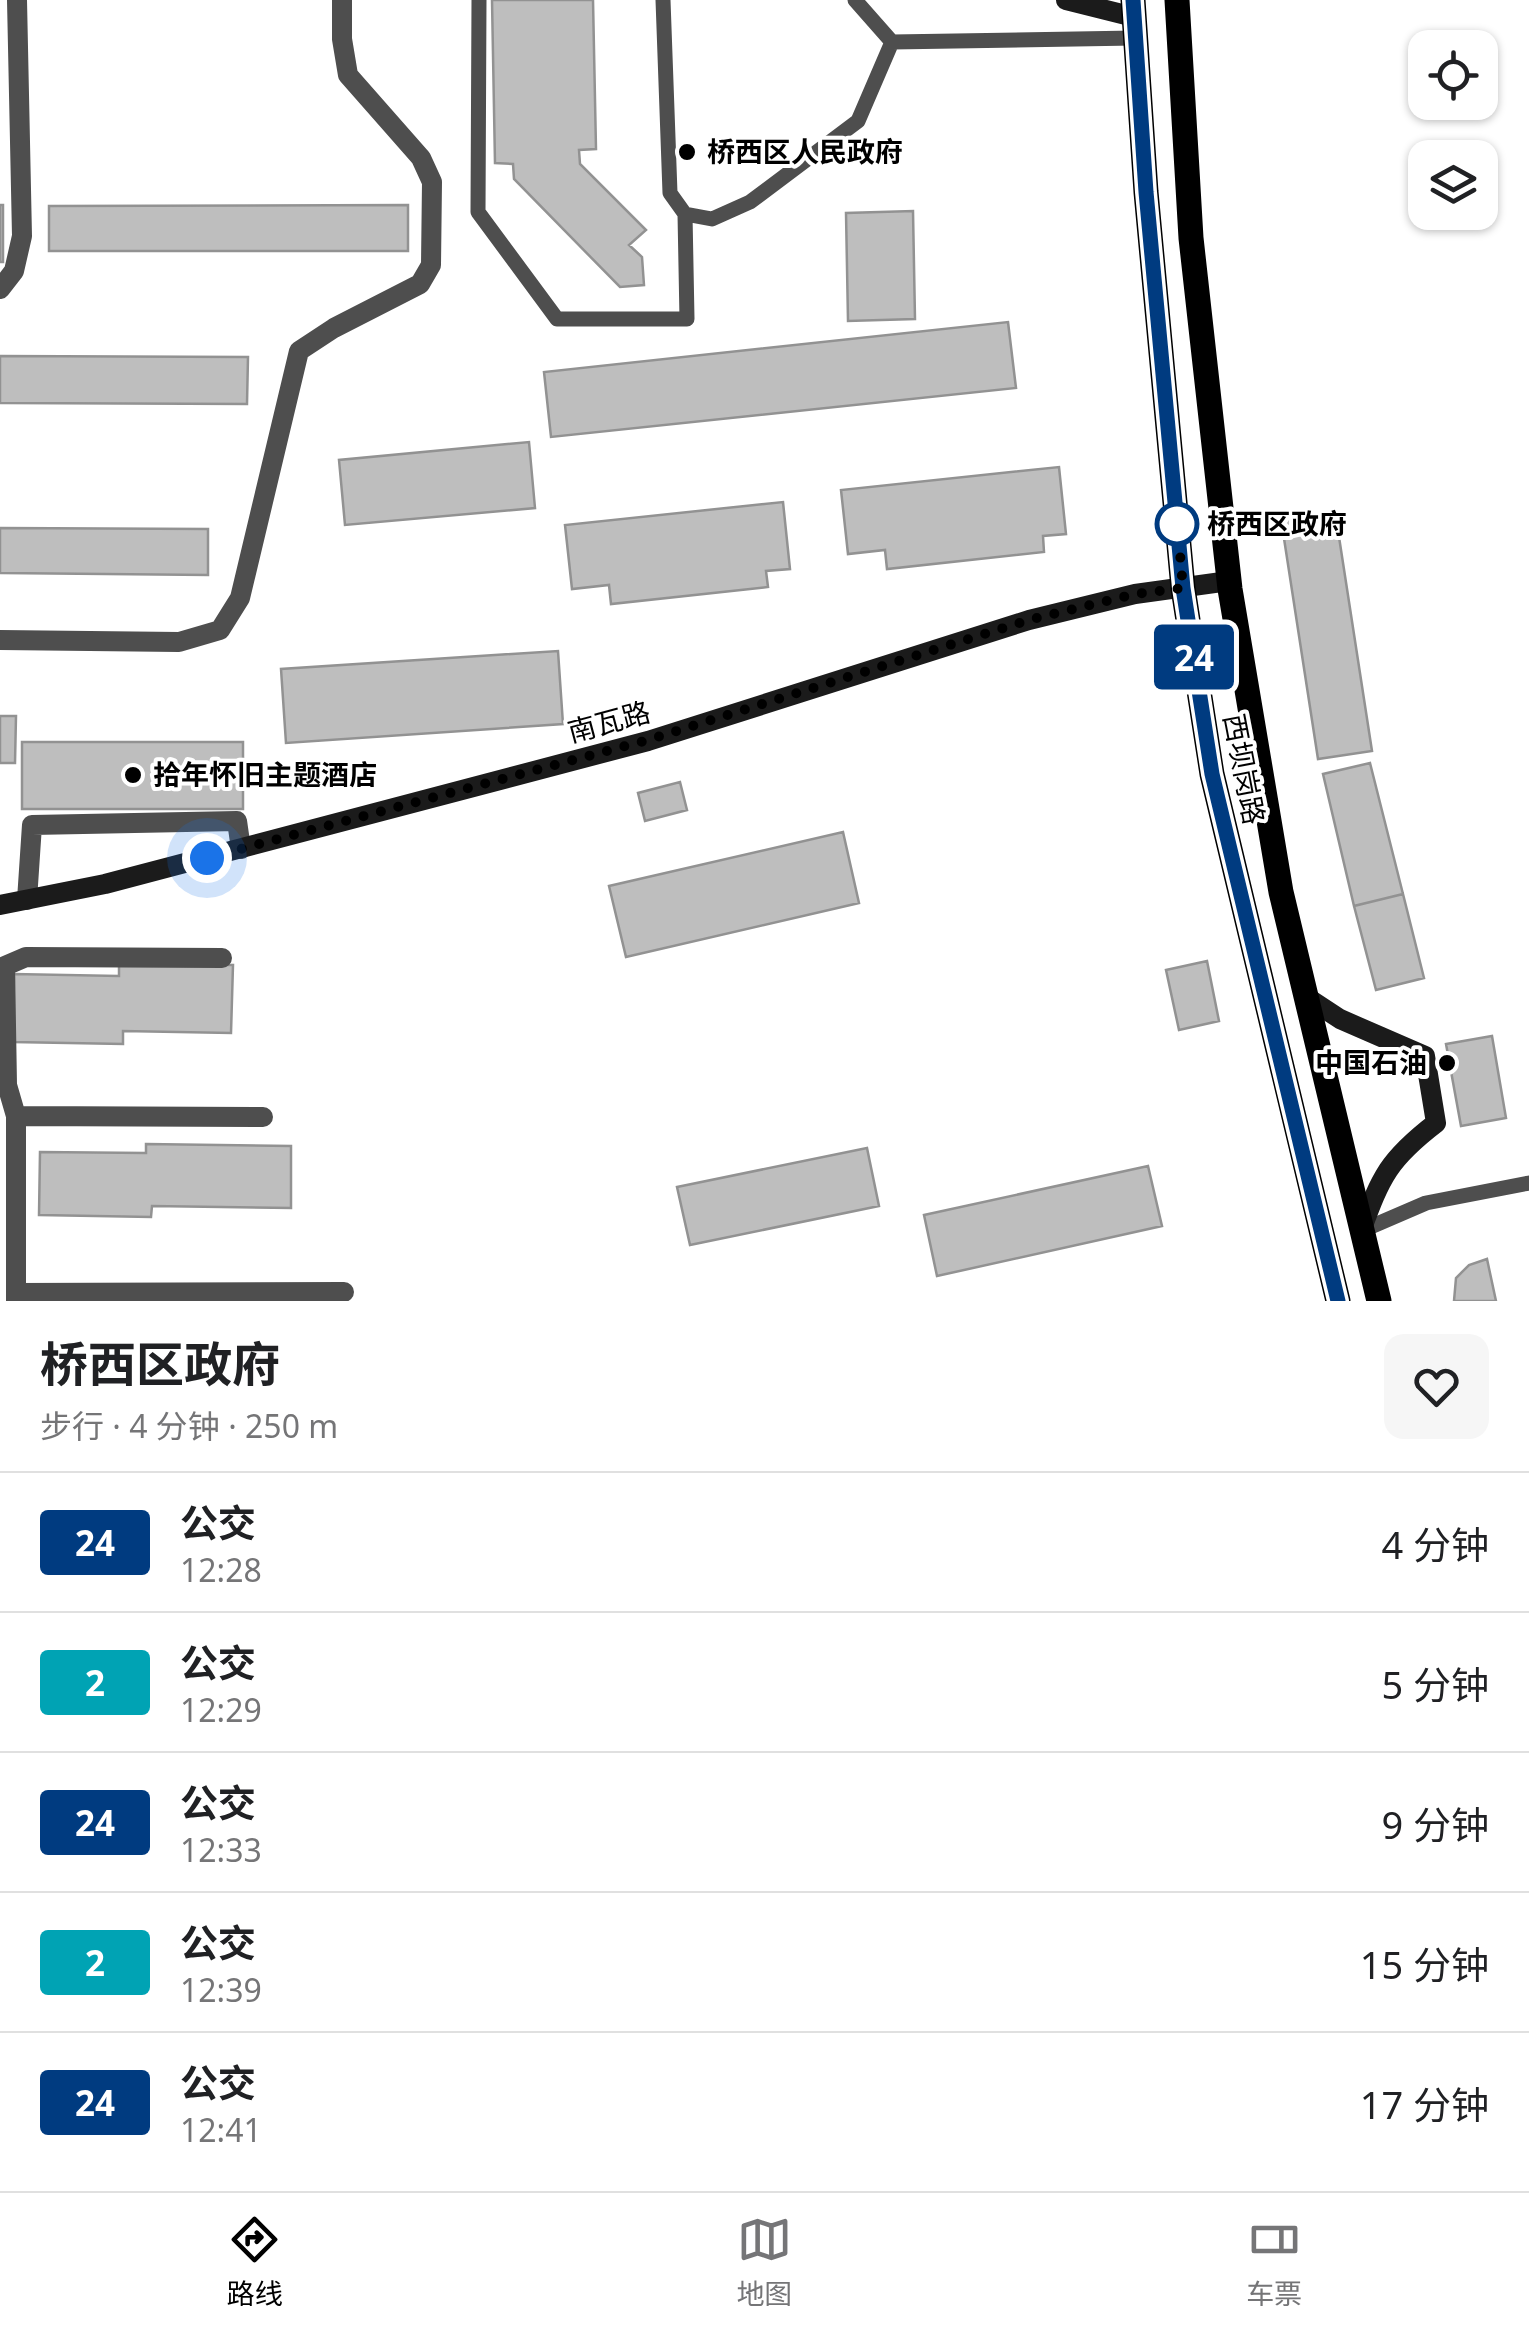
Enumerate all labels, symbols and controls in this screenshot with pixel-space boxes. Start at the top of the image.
map controls [1408,30,1498,230]
button: locate [1408,30,1498,120]
place label: 桥西区人民政府 [707,132,903,170]
button: layers [1408,140,1498,230]
marker: 桥西区人民政府 [676,141,698,163]
marker: 桥西区政府 [1156,503,1198,545]
place label: 桥西区政府 [1207,504,1347,542]
line badge: 24 [1149,624,1239,690]
text: 24 [1174,634,1214,681]
street label: 南瓦路 [563,692,654,750]
street label: 西坝岗路 [1216,710,1274,827]
place label: 拾年怀旧主题酒店 [153,755,377,793]
marker: 拾年怀旧主题酒店 [122,764,144,786]
your location [182,833,232,883]
place label: 中国石油 [1315,1043,1427,1081]
marker: 中国石油 [1436,1052,1458,1074]
text: 桥西区政府 [40,1331,280,1396]
button: heart [1384,1334,1489,1439]
text: 步行 · 4 分钟 · 250 m [40,1404,338,1447]
text: 公交 [180,1496,256,1548]
text: 4 分钟 [1381,1518,1489,1570]
text: 24 [75,1519,115,1566]
text: 12:28 [180,1548,262,1591]
text: 公交 [180,1636,256,1688]
text: 5 分钟 [1381,1658,1489,1710]
text: 2 [85,1659,105,1706]
text: 12:29 [180,1688,262,1731]
text: 公交 [180,1776,256,1828]
text: 9 分钟 [1381,1798,1489,1850]
text: 24 [75,1799,115,1846]
text: 12:33 [180,1828,262,1871]
text: 公交 [180,1916,256,1968]
text: 15 分钟 [1360,1938,1489,1990]
text: 2 [85,1939,105,1986]
text: 12:39 [180,1968,262,2011]
text: 公交 [180,2056,256,2108]
text: 17 分钟 [1360,2078,1489,2130]
text: 24 [75,2079,115,2126]
text: 12:41 [180,2108,262,2151]
tab: 路线 [227,2212,283,2312]
tab: 地图 [736,2212,792,2312]
tab: 车票 [1246,2212,1302,2312]

